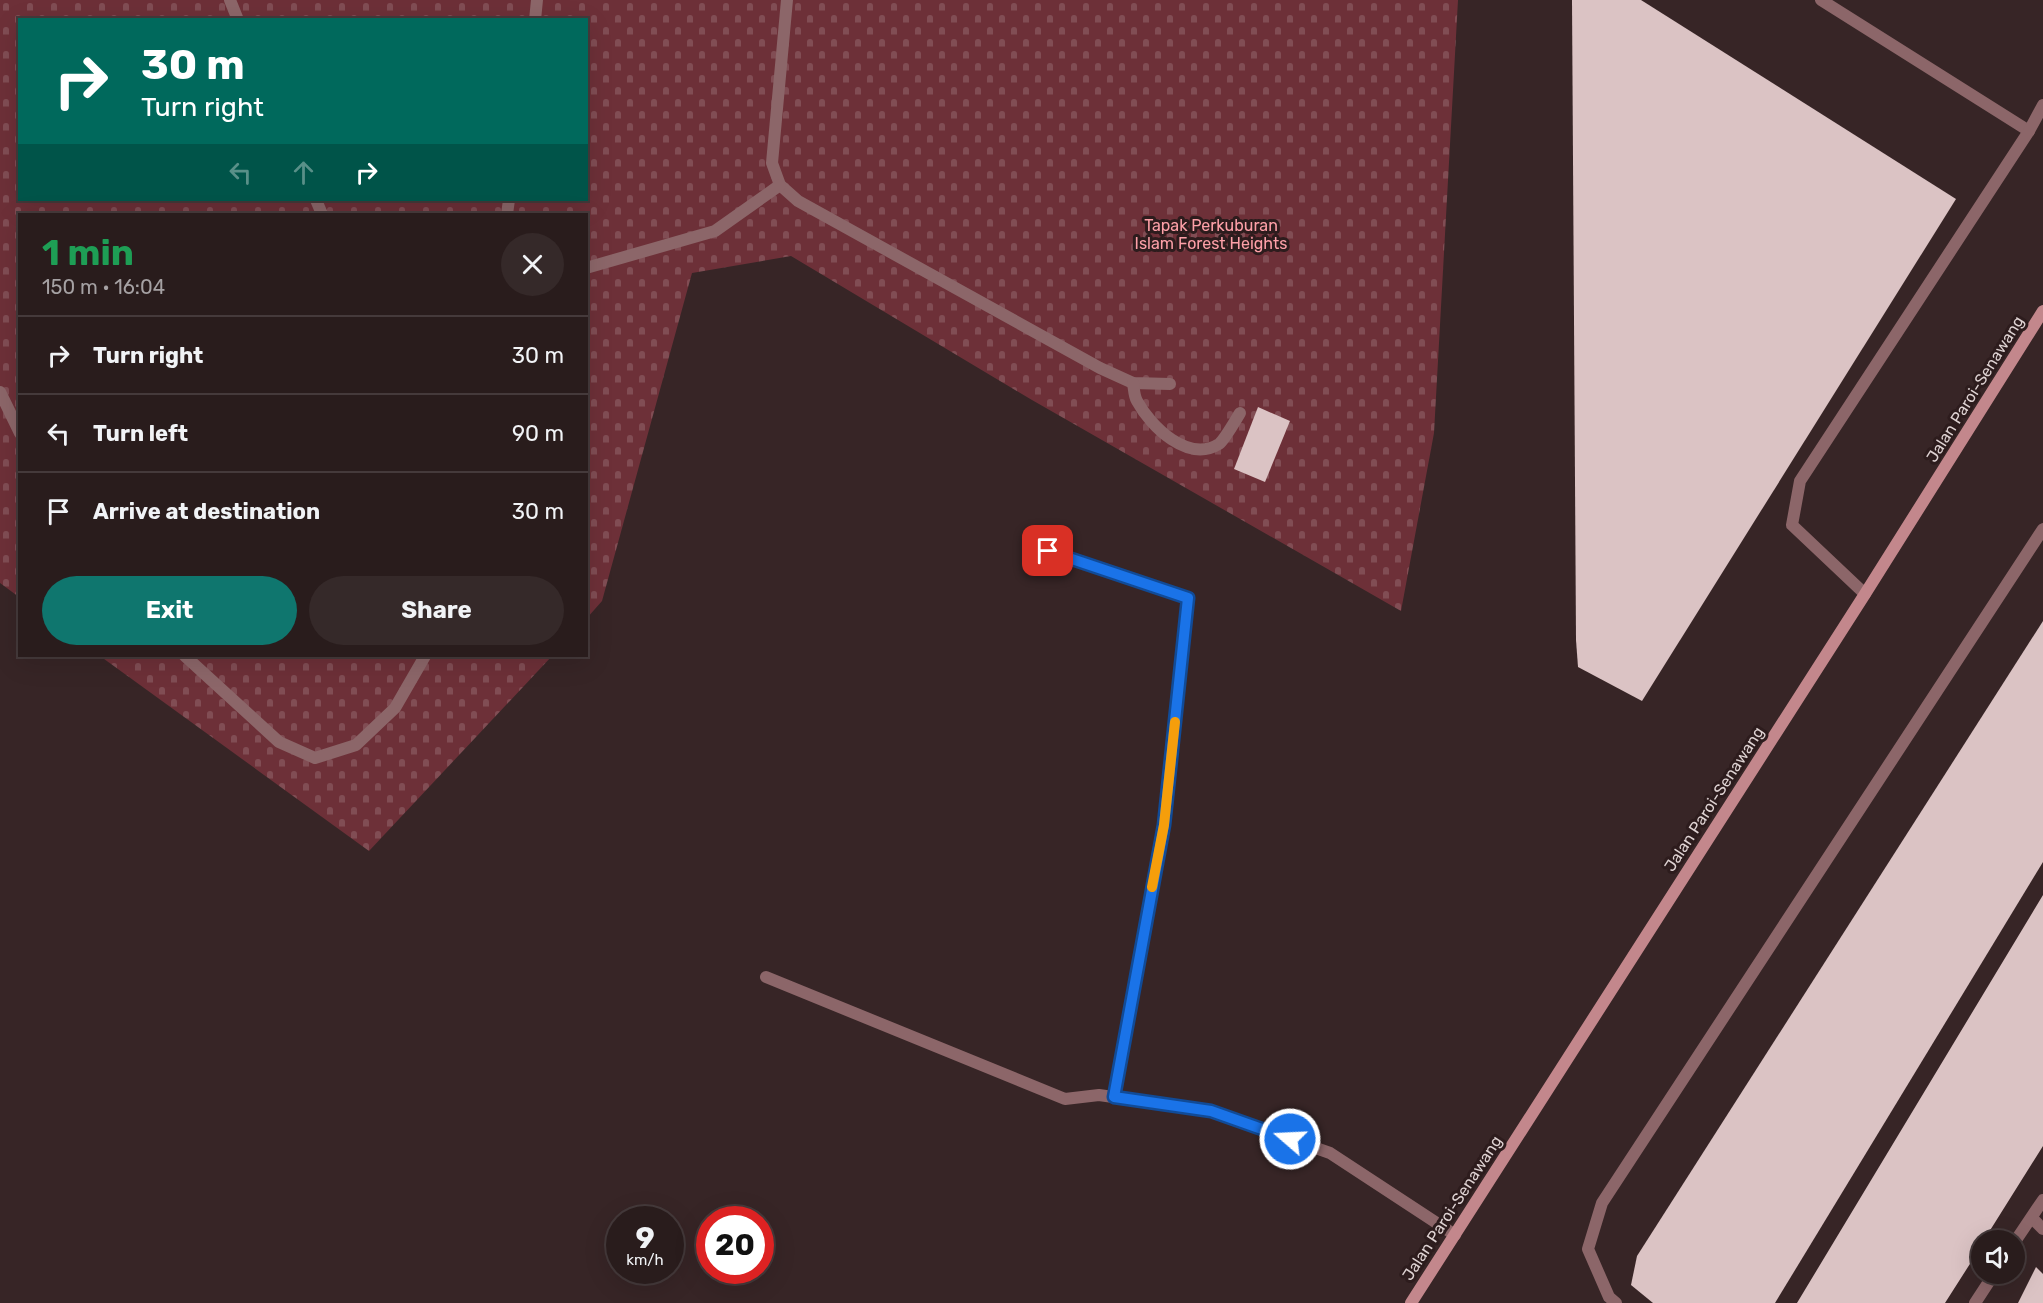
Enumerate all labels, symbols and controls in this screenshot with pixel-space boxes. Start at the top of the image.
text: 30 m [141,40,245,90]
icon: right [42,42,120,120]
text: Turn right [141,91,264,123]
icon: left [224,156,257,189]
icon: ahead [287,156,320,189]
icon: right [350,156,383,189]
park label: Tapak Perkuburan Islam Forest Heights [1135,216,1287,253]
text: 1 min [42,231,134,274]
button: close [501,233,564,296]
text: 150 m · 16:04 [42,275,165,299]
street label: Jalan Paroi-Senawang [1922,312,2028,466]
icon: right [42,339,75,372]
text: Turn right [93,342,203,369]
text: 30 m [512,342,564,369]
icon: left [42,417,75,450]
text: Turn left [93,420,188,447]
text: 90 m [512,420,564,447]
icon: arrive [42,495,75,528]
text: Arrive at destination [93,498,320,525]
text: 30 m [512,498,564,525]
pin [1022,525,1073,576]
icon: arrive [1031,534,1064,567]
button: Exit [42,576,297,645]
button: Share [309,576,564,645]
street label: Jalan Paroi-Senawang [1660,723,1768,875]
position arrow [1258,1107,1322,1171]
street label: Jalan Paroi-Senawang [1398,1132,1506,1284]
speed limit sign: 20 [696,1206,774,1284]
text: 9 [635,1220,655,1256]
map controls [1971,1230,2025,1284]
button: sound [1971,1230,2025,1284]
text: km/h [626,1251,664,1269]

